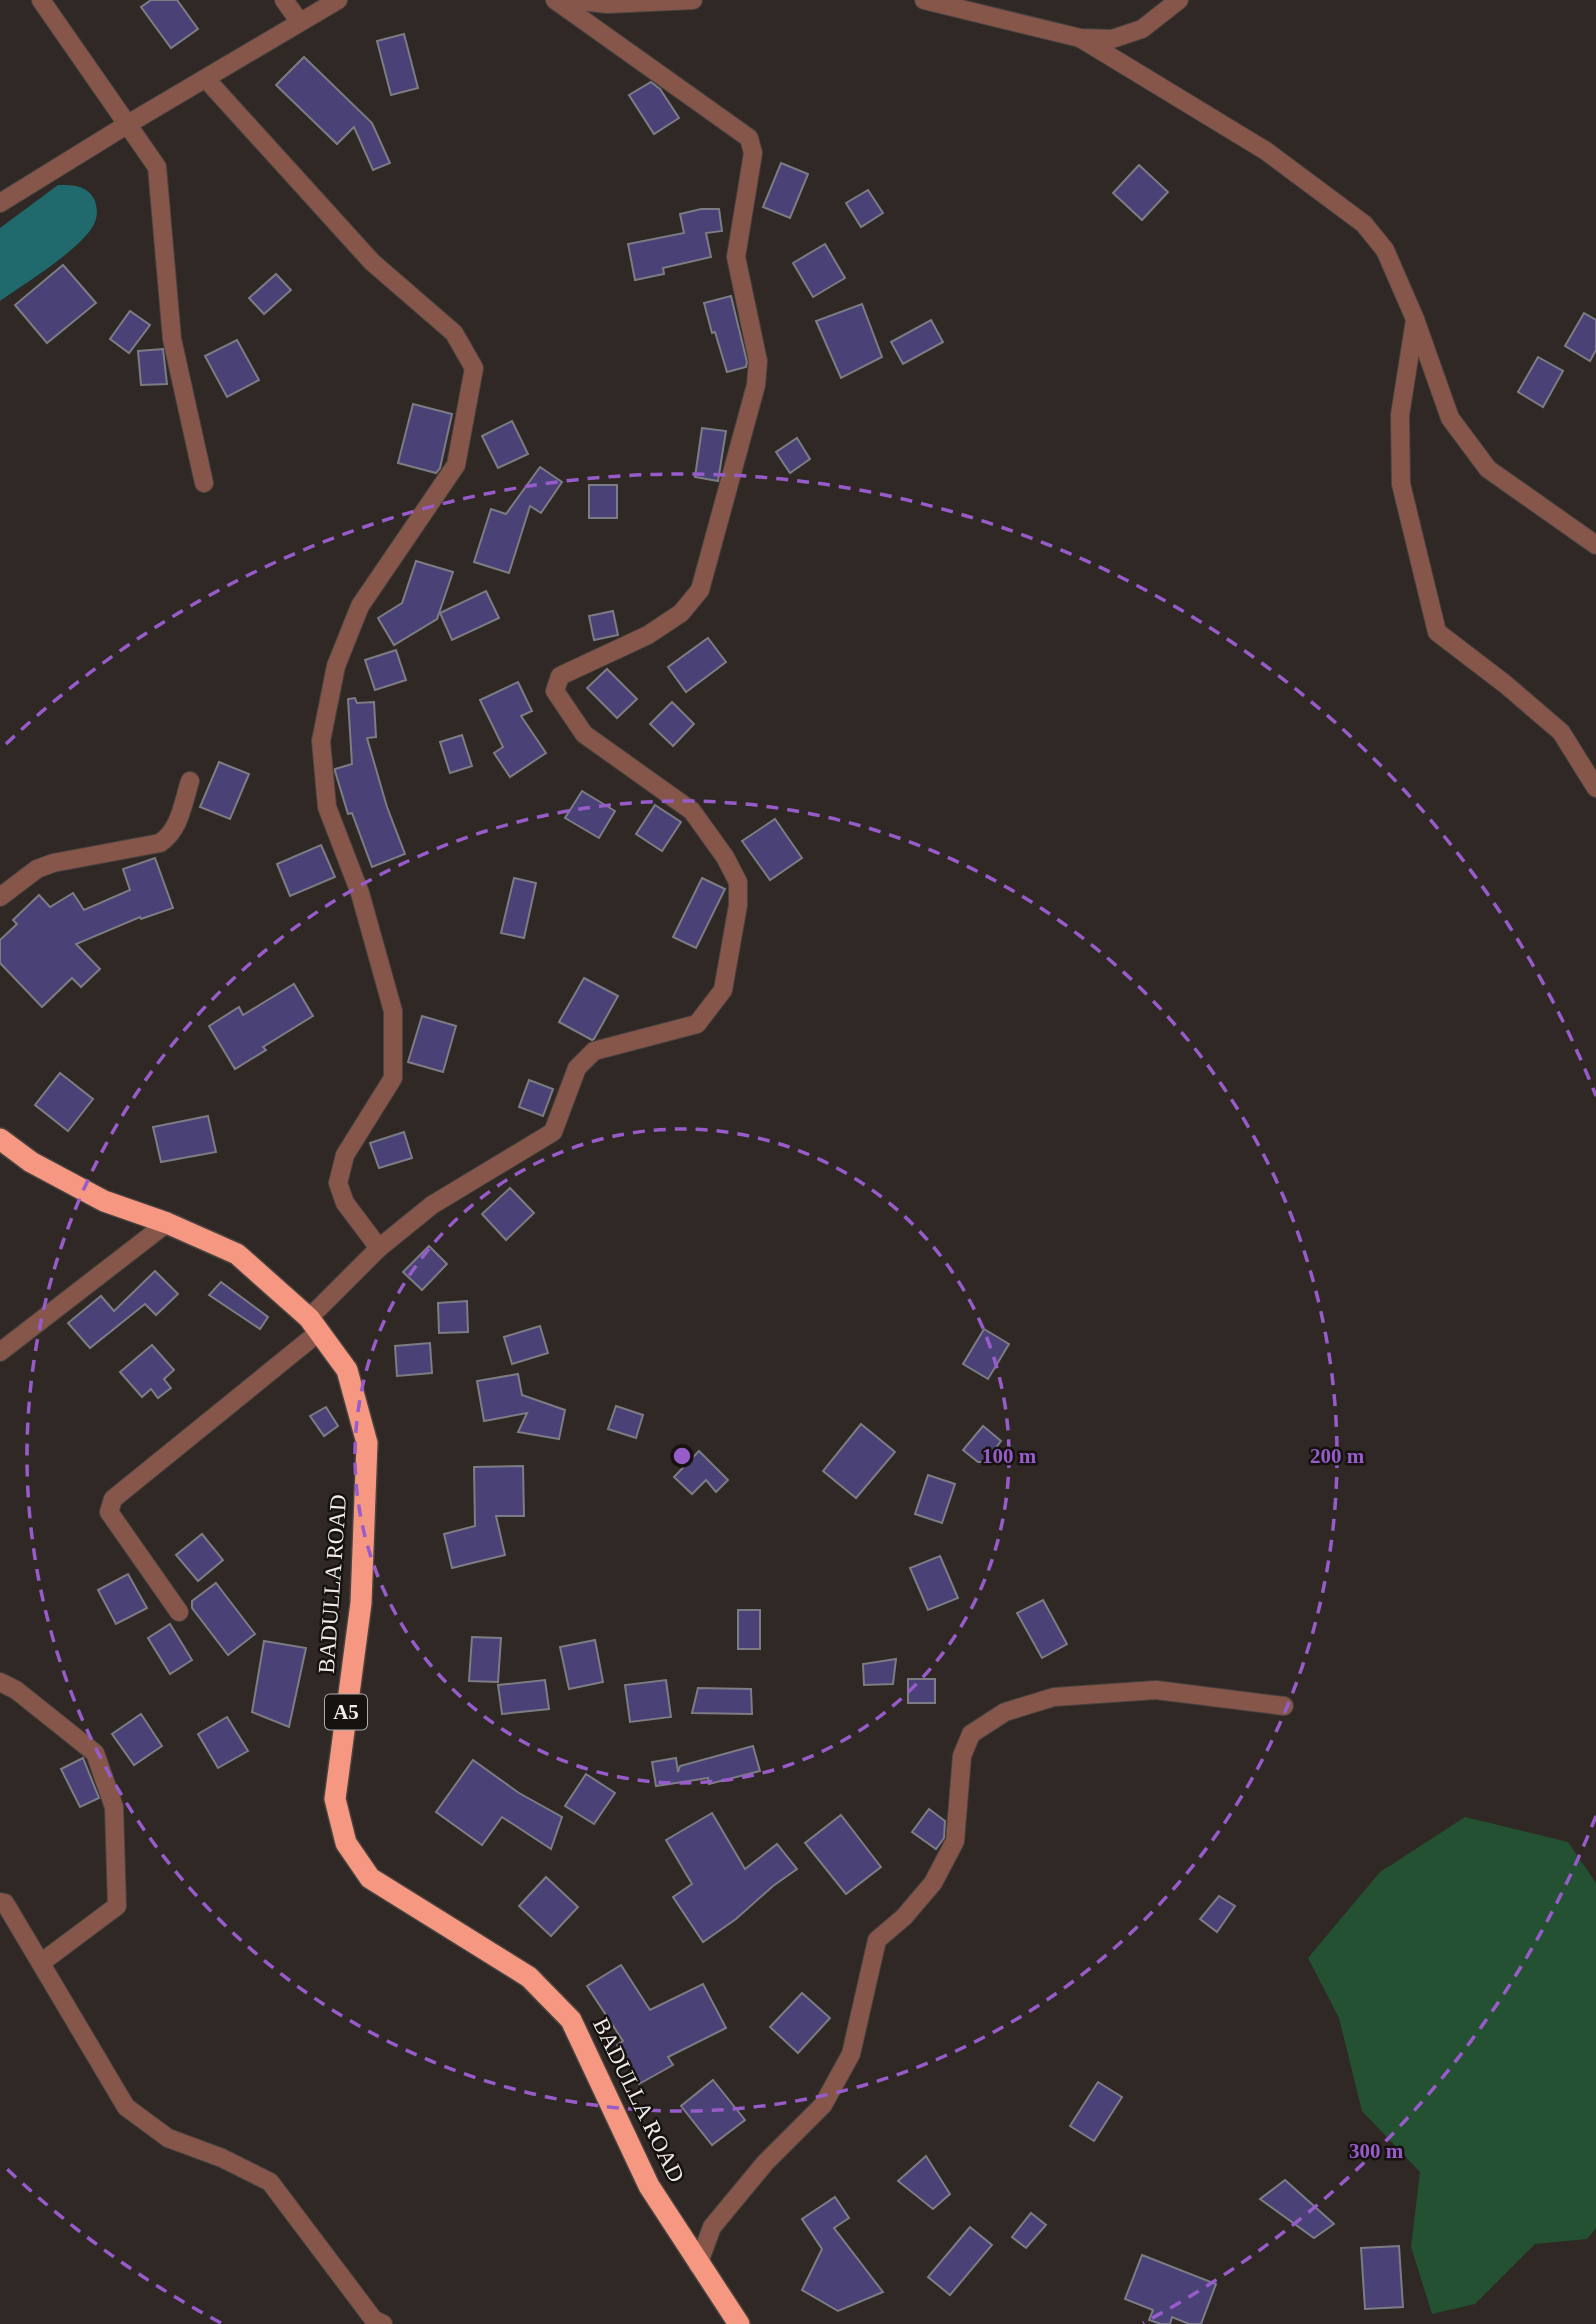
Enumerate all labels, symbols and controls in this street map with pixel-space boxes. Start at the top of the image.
centre of rings [670,1444,694,1468]
text: 100 m [982,1444,1037,1468]
text: 200 m [1310,1444,1365,1468]
street label: BADULLA ROAD [314,1494,351,1674]
road number: A5 [325,1694,367,1730]
street label: BADULLA ROAD [588,2014,689,2186]
text: 300 m [1349,2139,1404,2163]

